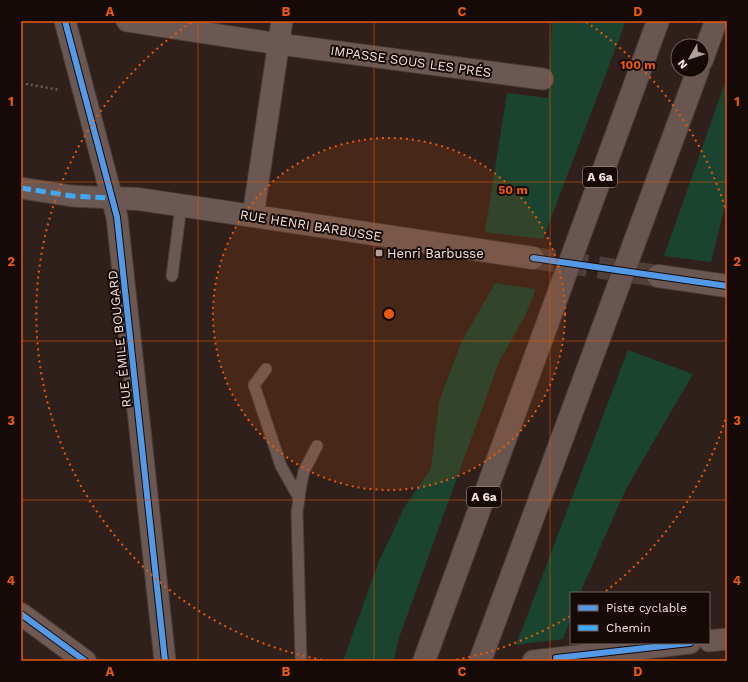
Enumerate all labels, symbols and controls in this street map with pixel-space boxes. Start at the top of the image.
text: A [106,4,115,19]
text: B [282,4,291,19]
text: C [458,4,467,19]
text: D [633,4,643,19]
north arrow [670,38,710,78]
street label: IMPASSE SOUS LES PRÉS [330,42,492,80]
text: N [675,57,690,71]
text: 100 m [620,58,656,72]
text: 1 [8,94,14,109]
text: 1 [734,94,740,109]
road number: A 6a [583,167,617,187]
text: 50 m [498,183,528,197]
street label: RUE HENRI BARBUSSE [239,207,383,244]
place label: Henri Barbusse [387,246,484,261]
marker: Henri Barbusse [374,248,384,258]
text: 2 [7,254,15,269]
text: 2 [733,254,741,269]
street label: RUE ÉMILE BOUGARD [104,270,134,408]
centre of rings [382,307,396,321]
text: 3 [7,413,15,428]
text: 3 [733,413,741,428]
road number: A 6a [467,487,501,507]
text: 4 [7,573,16,588]
text: 4 [733,573,742,588]
legend [570,592,710,644]
text: Piste cyclable [606,601,687,615]
text: Chemin [606,621,651,635]
text: A [106,664,115,679]
text: B [282,664,291,679]
text: C [458,664,467,679]
text: D [633,664,643,679]

